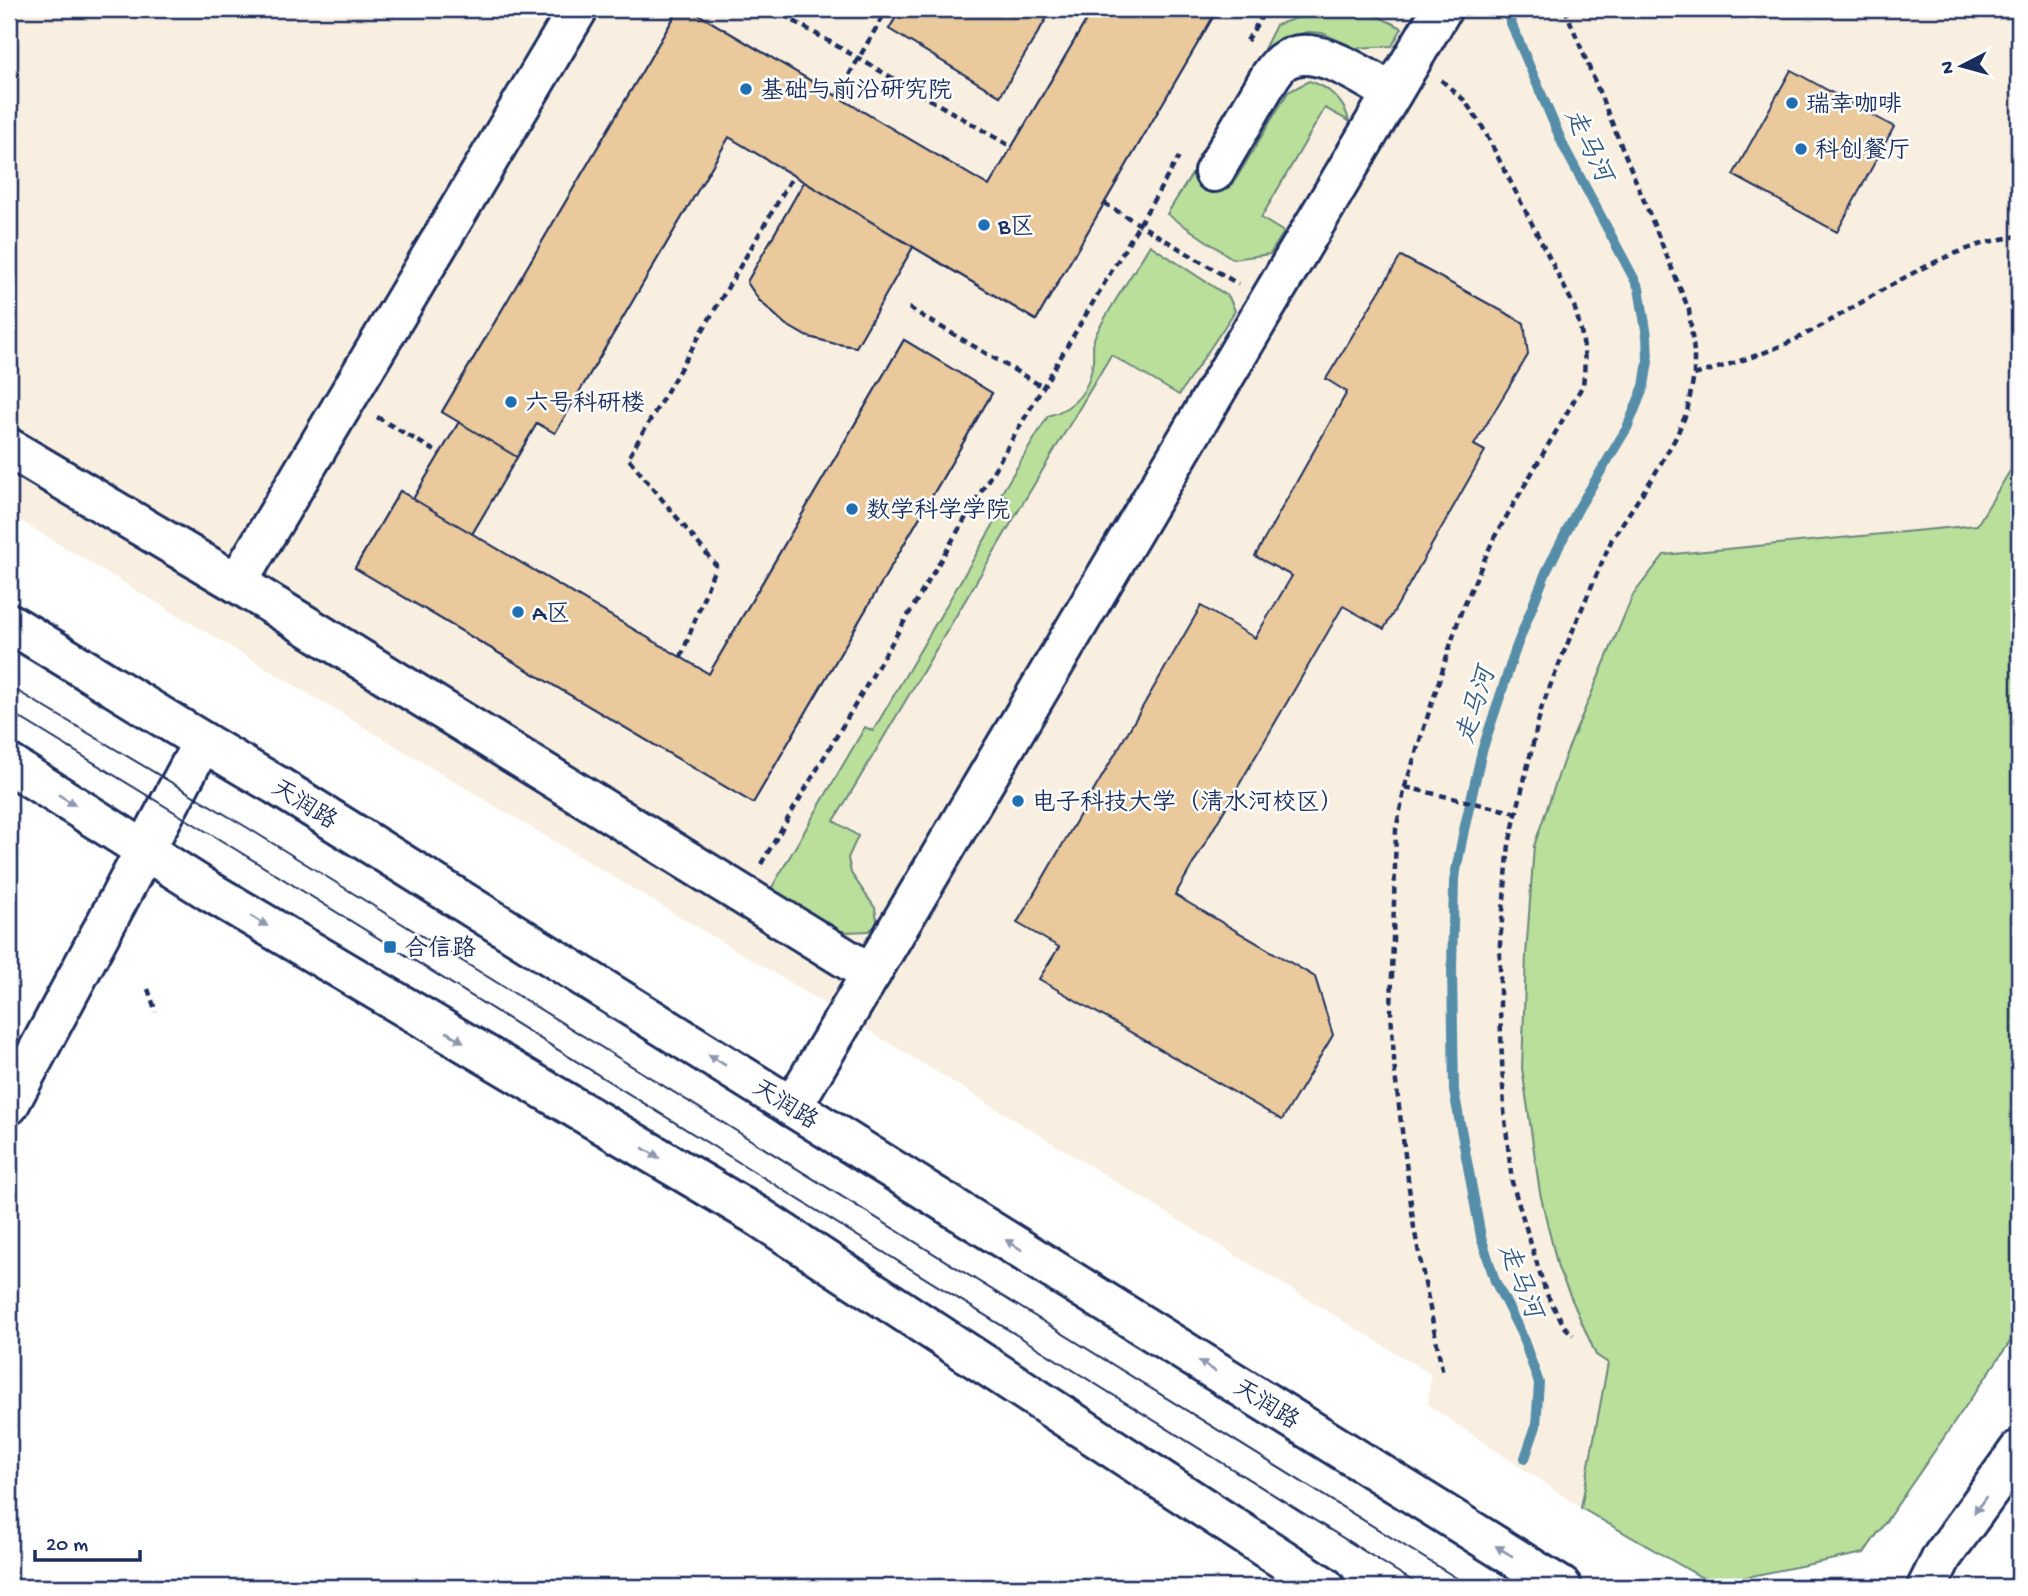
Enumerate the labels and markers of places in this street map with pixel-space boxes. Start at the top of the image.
place label: 基础与前沿研究院 [760,77,952,107]
marker: 基础与前沿研究院 [738,81,754,97]
place label: 瑞幸咖啡 [1806,91,1902,121]
marker: 瑞幸咖啡 [1784,95,1800,111]
place label: 科创餐厅 [1815,137,1911,167]
marker: 科创餐厅 [1793,141,1809,157]
place label: B区 [997,214,1034,243]
marker: B区 [976,217,992,233]
place label: 六号科研楼 [525,390,645,420]
marker: 六号科研楼 [503,394,519,410]
place label: 数学科学学院 [866,497,1010,527]
marker: 数学科学学院 [844,501,860,517]
place label: A区 [532,601,570,630]
marker: A区 [510,604,526,620]
place label: 电子科技大学（清水河校区） [1032,789,1344,819]
marker: 电子科技大学（清水河校区） [1010,793,1026,809]
place label: 合信路 [404,934,476,965]
marker: 合信路 [382,939,398,955]

